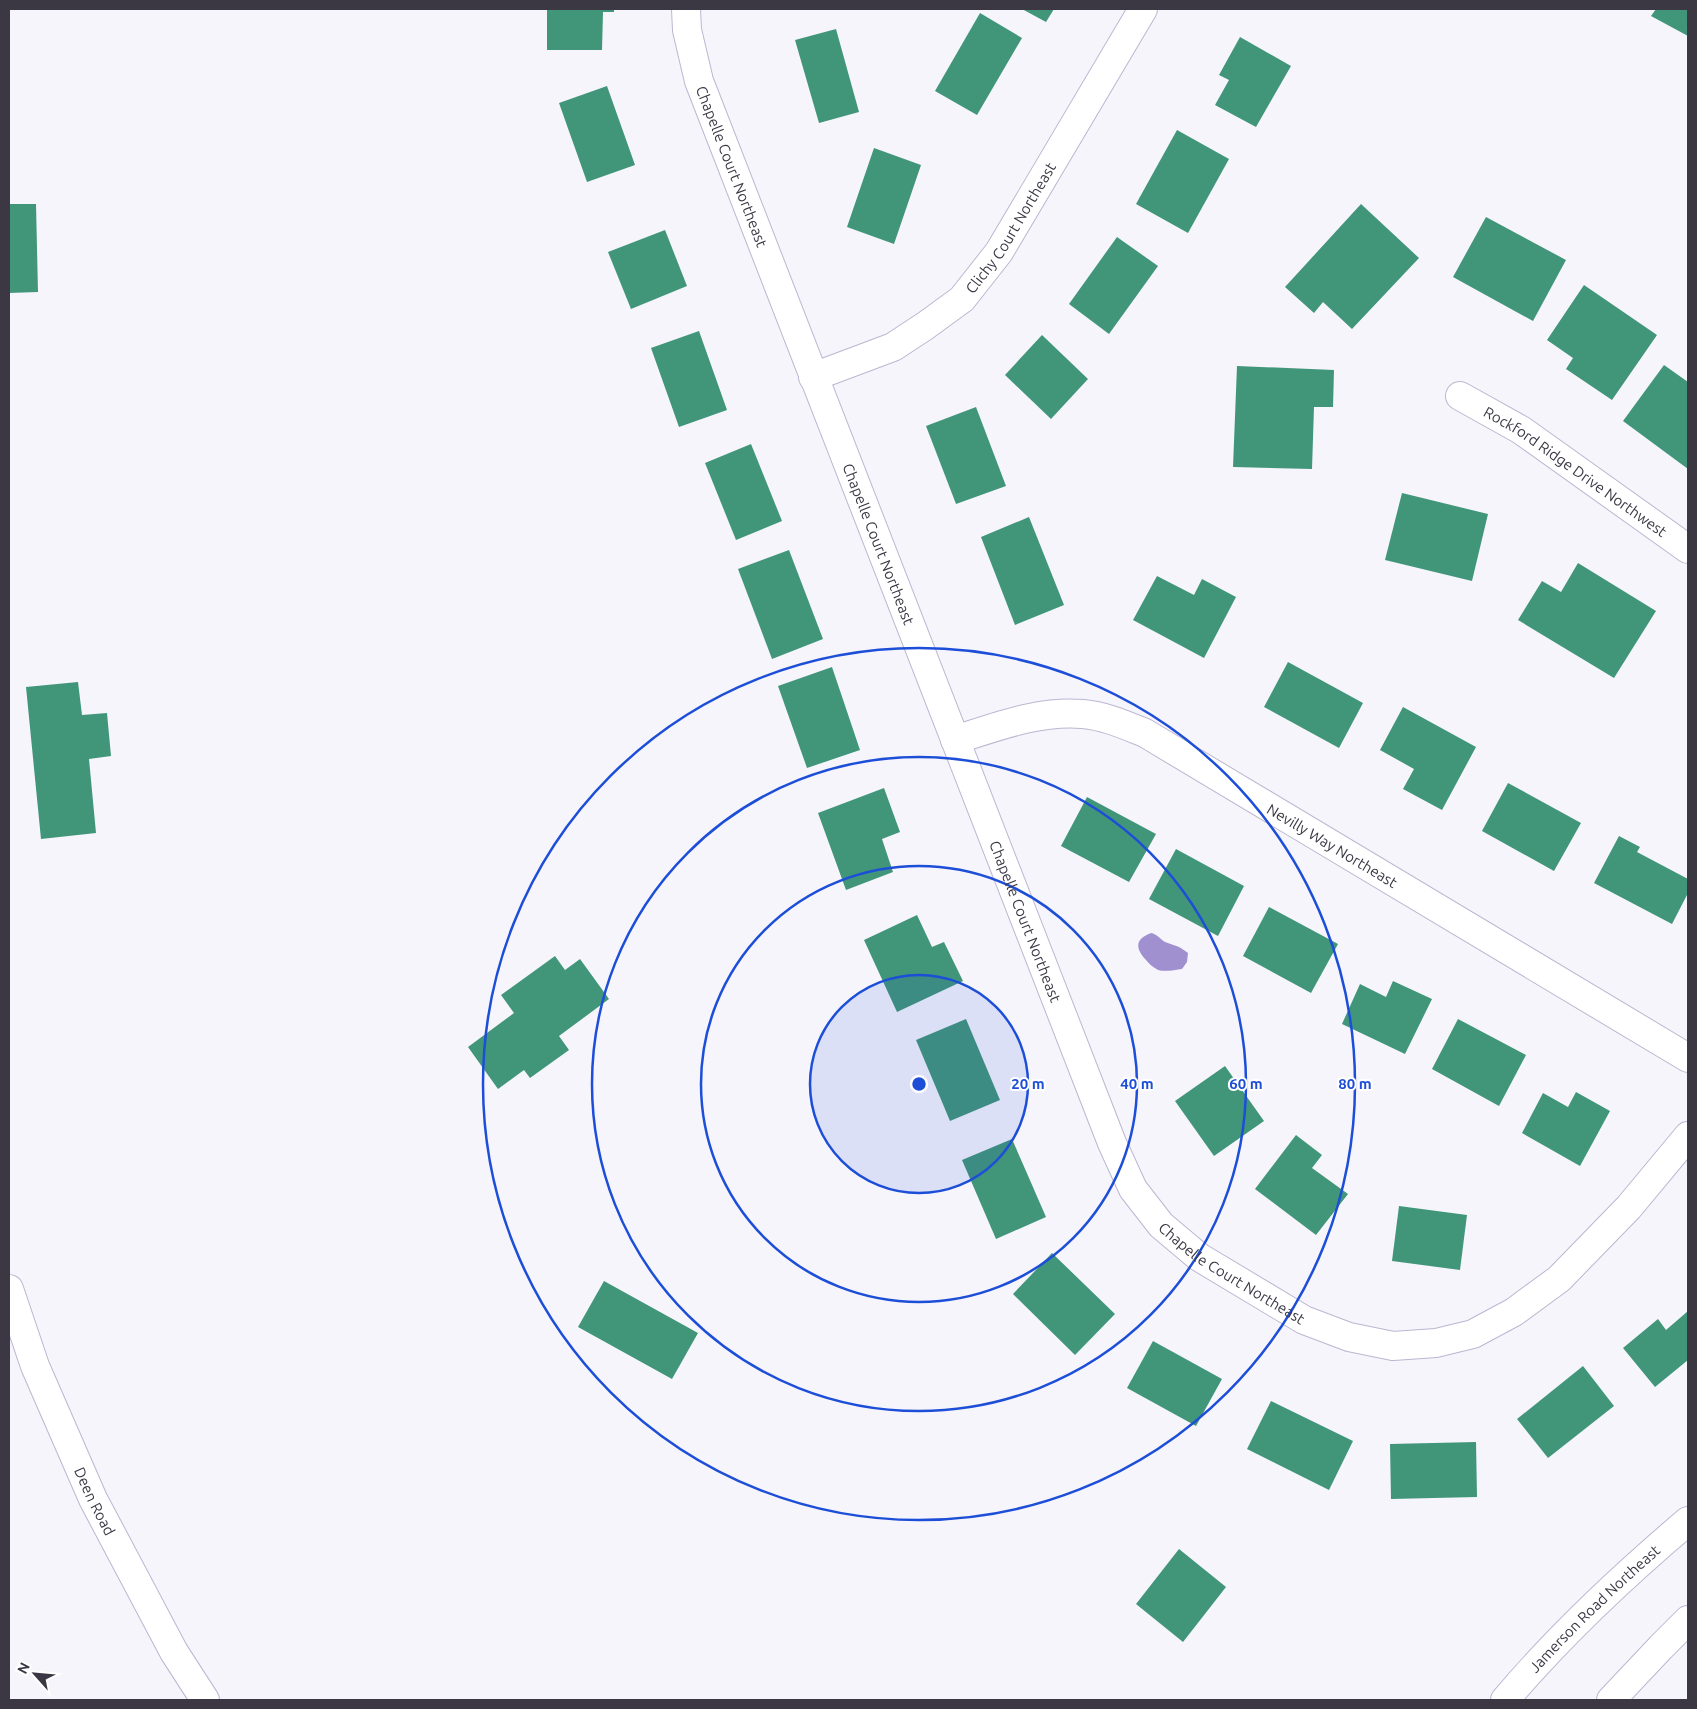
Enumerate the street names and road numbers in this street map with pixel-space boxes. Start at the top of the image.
street label: Chapelle Court Northeast [693,83,771,250]
street label: Clichy Court Northeast [962,159,1059,296]
street label: Rockford Ridge Drive Northwest [1481,403,1670,540]
street label: Chapelle Court Northeast [840,461,918,627]
street label: Nevilly Way Northeast [1264,800,1401,891]
street label: Chapelle Court Northeast [987,838,1065,1005]
street label: Chapelle Court Northeast [1156,1219,1308,1327]
street label: Deen Road [72,1464,119,1538]
street label: Jamerson Road Northeast [1525,1541,1663,1675]

